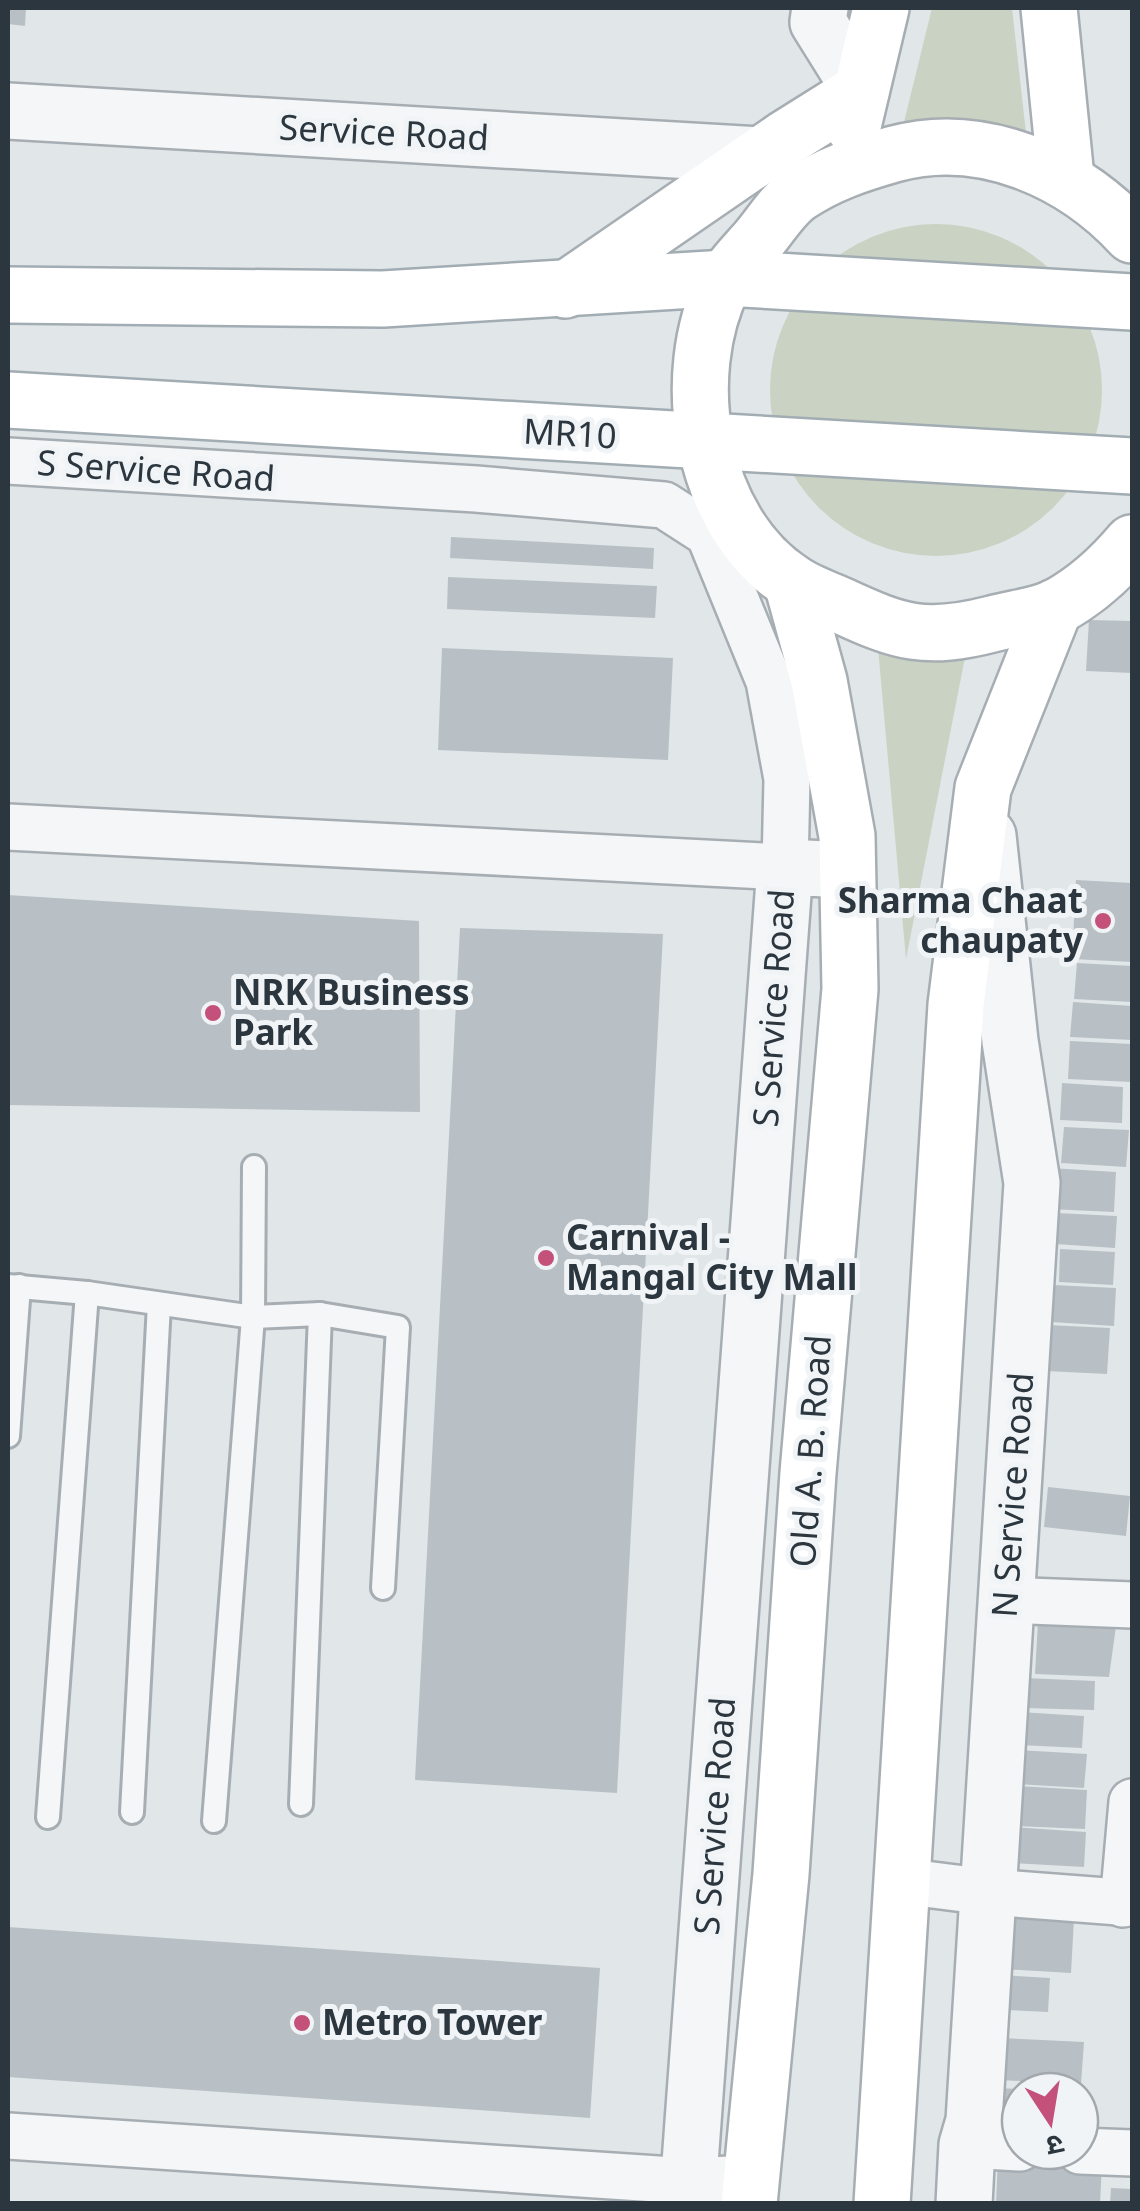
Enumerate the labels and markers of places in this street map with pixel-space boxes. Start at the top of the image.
place label: Sharma Chaat chaupaty [838,876,1083,963]
marker: Sharma Chaat chaupaty [1092,910,1114,932]
place label: NRK Business Park [233,968,470,1055]
marker: NRK Business Park [202,1002,224,1024]
place label: Carnival - Mangal City Mall [566,1213,857,1300]
marker: Carnival - Mangal City Mall [535,1247,557,1269]
place label: Metro Tower [322,1998,543,2045]
marker: Metro Tower [291,2012,313,2034]

